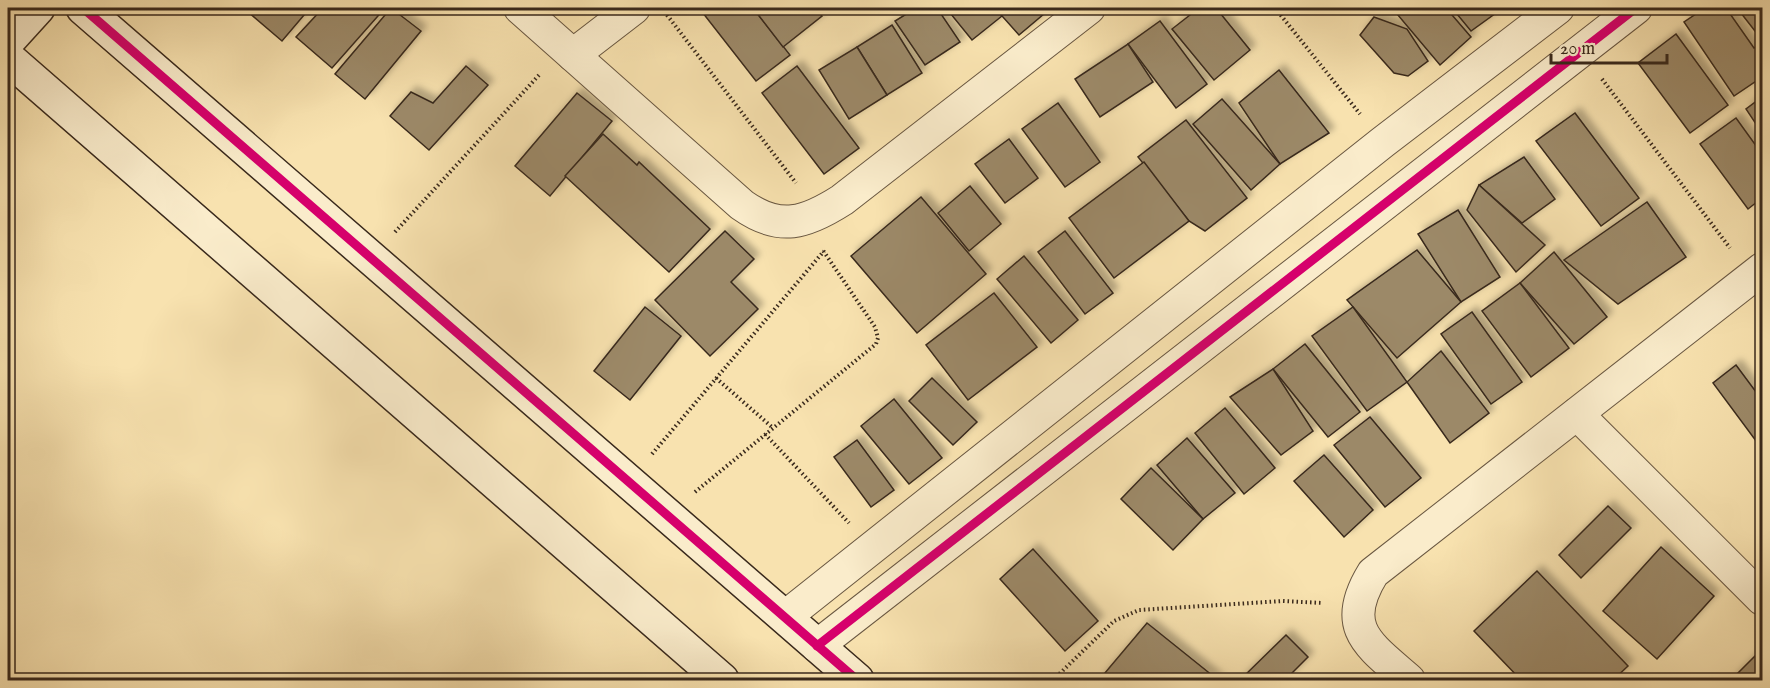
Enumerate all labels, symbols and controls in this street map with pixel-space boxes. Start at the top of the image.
scale bar [1551,27,1666,65]
text: 20 m [1560,38,1595,61]

